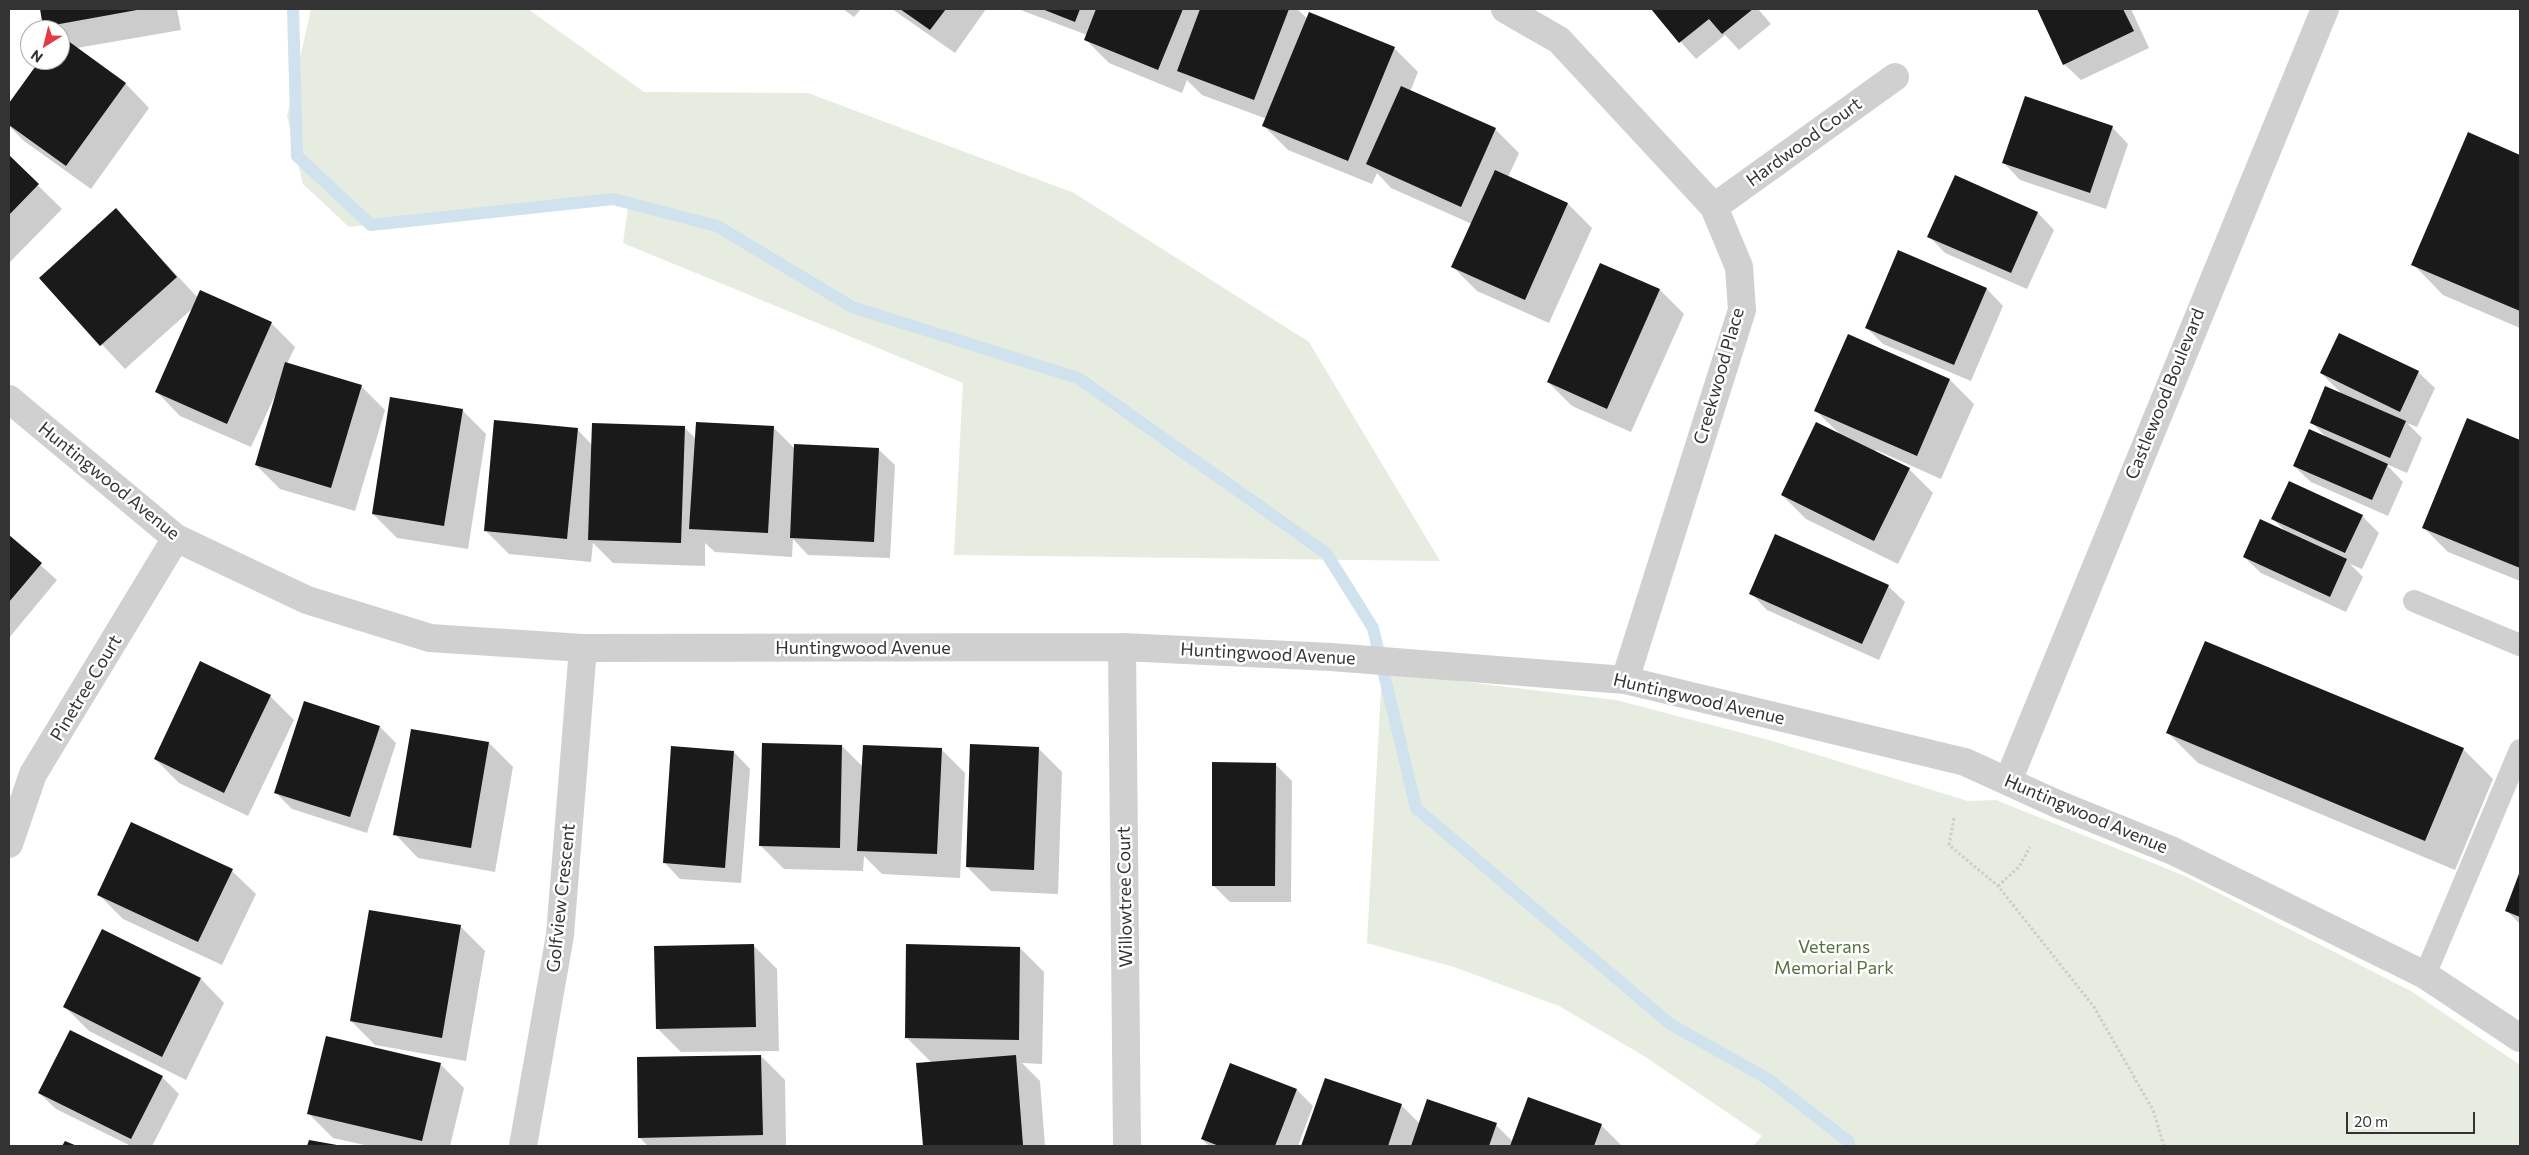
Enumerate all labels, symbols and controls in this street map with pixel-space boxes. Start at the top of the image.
north arrow [20,20,70,70]
text: N [27,47,46,67]
street label: Hardwood Court [1742,93,1866,191]
street label: Creekwood Place [1689,305,1749,447]
street label: Castlewood Boulevard [2121,305,2209,483]
street label: Huntingwood Avenue [34,417,184,545]
street label: Pinetree Court [46,631,126,745]
street label: Huntingwood Avenue [775,637,951,659]
street label: Huntingwood Avenue [1180,639,1356,669]
street label: Huntingwood Avenue [1611,669,1787,729]
street label: Huntingwood Avenue [2001,770,2171,858]
street label: Golfview Crescent [542,822,580,974]
street label: Willowtree Court [1113,826,1137,968]
park label: Veterans Memorial Park [1774,936,1894,979]
scale bar [2349,1102,2478,1134]
text: 20 m [2354,1112,2388,1130]

